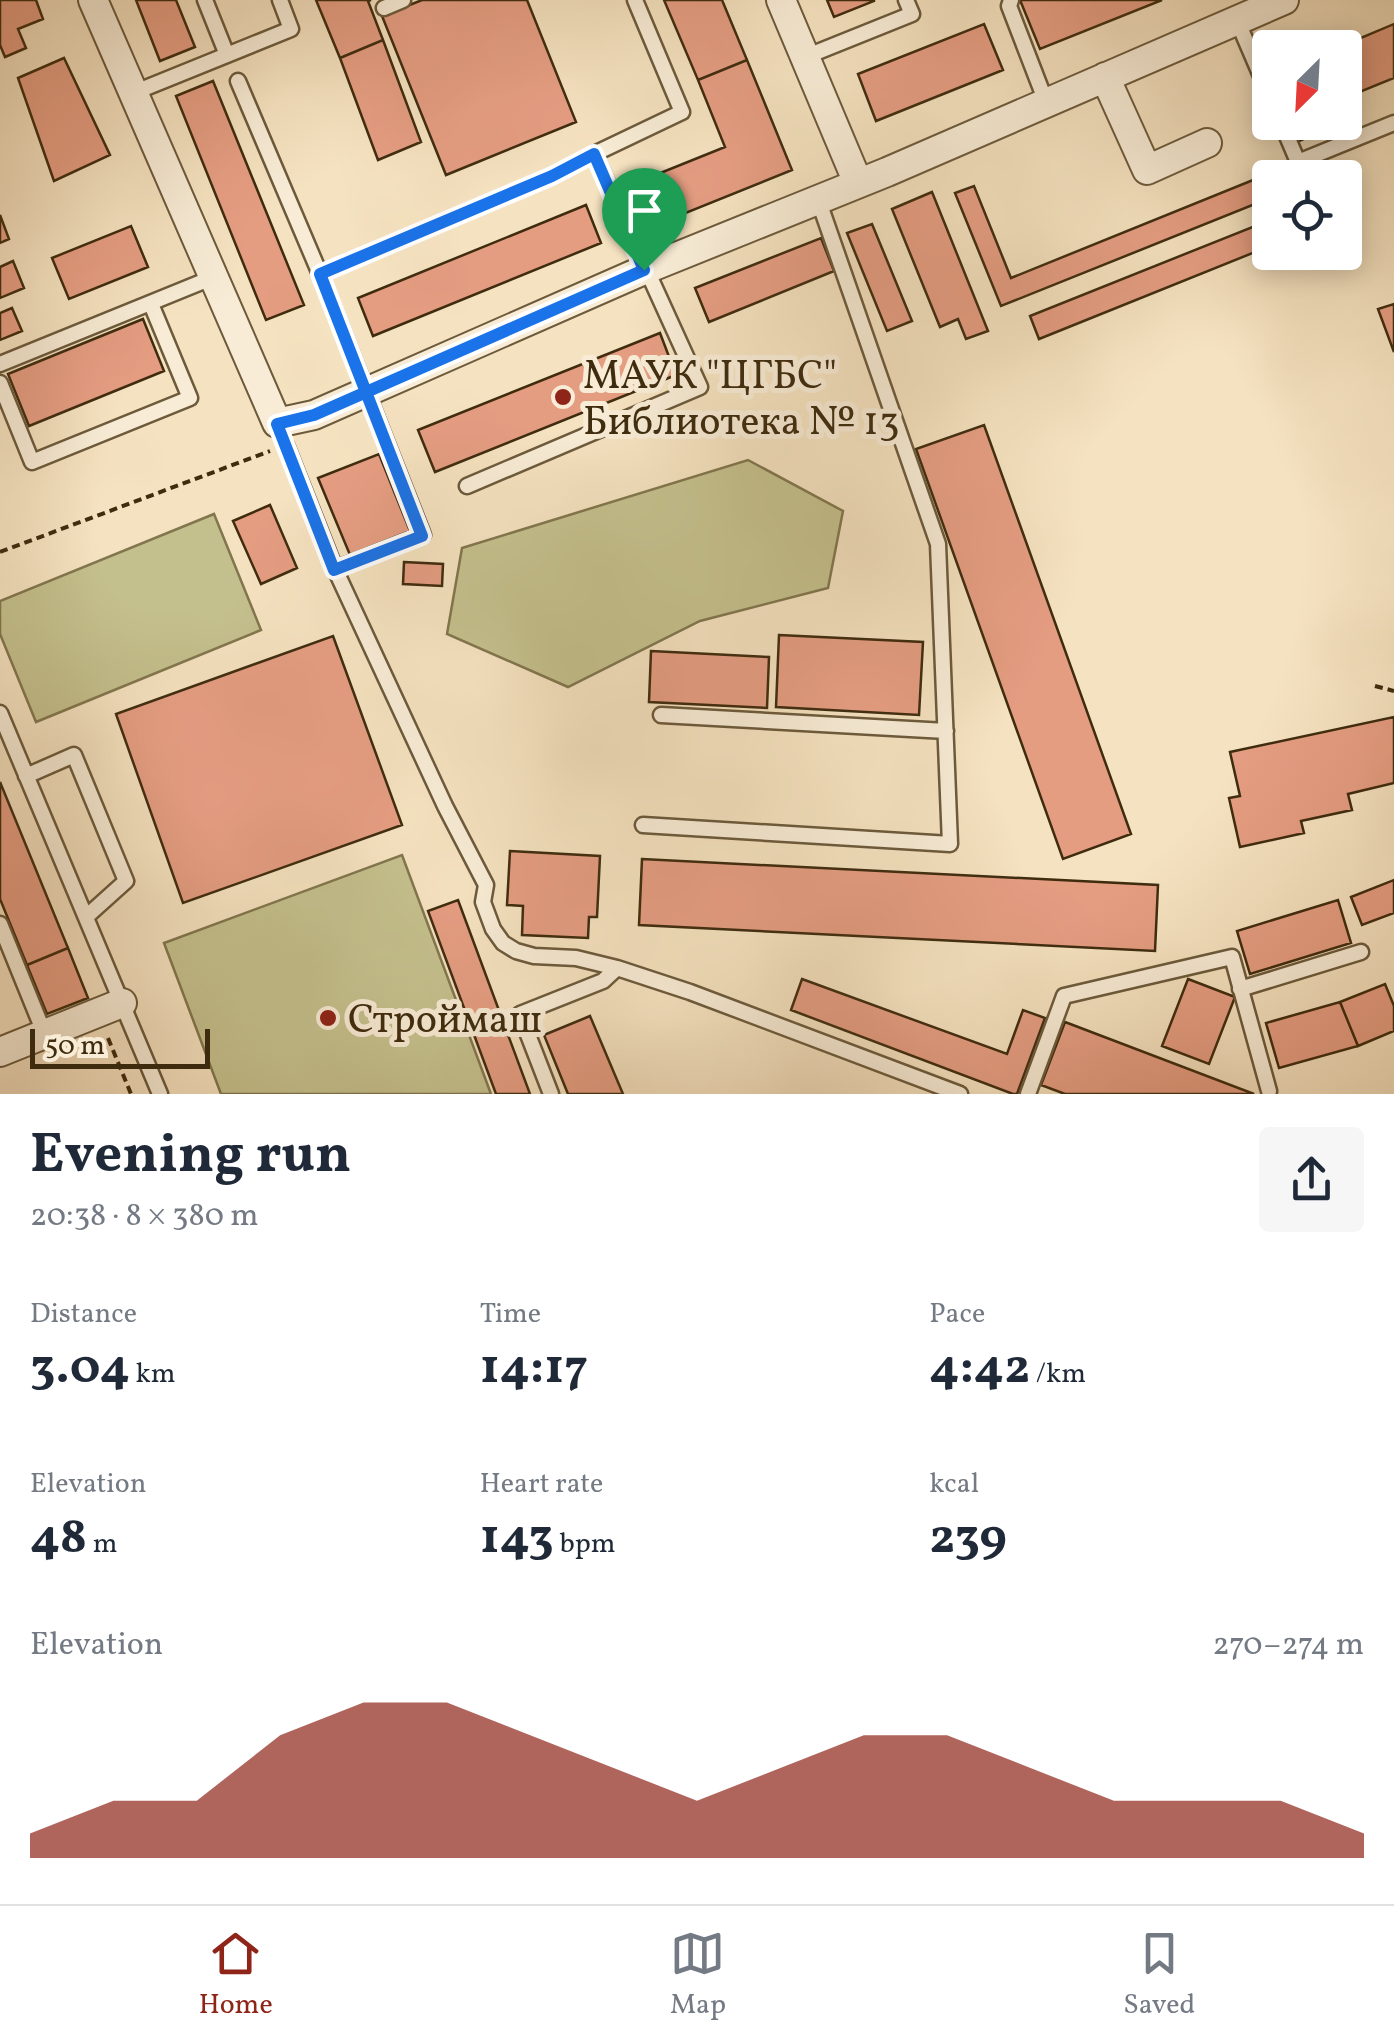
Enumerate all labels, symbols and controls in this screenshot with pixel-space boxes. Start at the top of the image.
north arrow [1252,30,1362,140]
map controls [1252,30,1362,270]
button: locate [1252,160,1362,270]
pin [602,168,687,271]
icon: arrive [617,183,672,238]
place label: МАУК "ЦГБС" Библиотека № 13 [583,350,899,452]
marker: МАУК "ЦГБС" Библиотека № 13 [552,386,574,408]
place label: Строймаш [348,994,542,1050]
marker: Строймаш [317,1007,339,1029]
scale bar [30,1024,210,1068]
text: 50 m [45,1027,105,1066]
text: Evening run [30,1119,351,1195]
button: share [1259,1127,1364,1232]
text: 20:38 · 8 × 380 m [30,1195,259,1239]
text: Distance [30,1295,137,1334]
text: Time [480,1295,541,1334]
text: Pace [929,1295,985,1334]
text: 3.04 [30,1334,130,1404]
text: 14:17 [480,1334,588,1404]
text: 4:42 [929,1334,1030,1404]
text: km [130,1355,176,1394]
text: /km [1030,1355,1086,1394]
text: Elevation [30,1465,146,1504]
text: Heart rate [480,1465,603,1504]
text: kcal [929,1465,979,1504]
text: 48 [30,1504,87,1574]
text: 143 [480,1504,554,1574]
text: 239 [929,1504,1007,1574]
text: m [87,1525,117,1564]
text: bpm [554,1525,616,1564]
text: Elevation [30,1624,163,1668]
text: 270–274 m [1213,1624,1364,1668]
tab: Home [199,1926,273,2025]
tab: Map [670,1926,726,2025]
tab: Saved [1123,1926,1195,2025]

